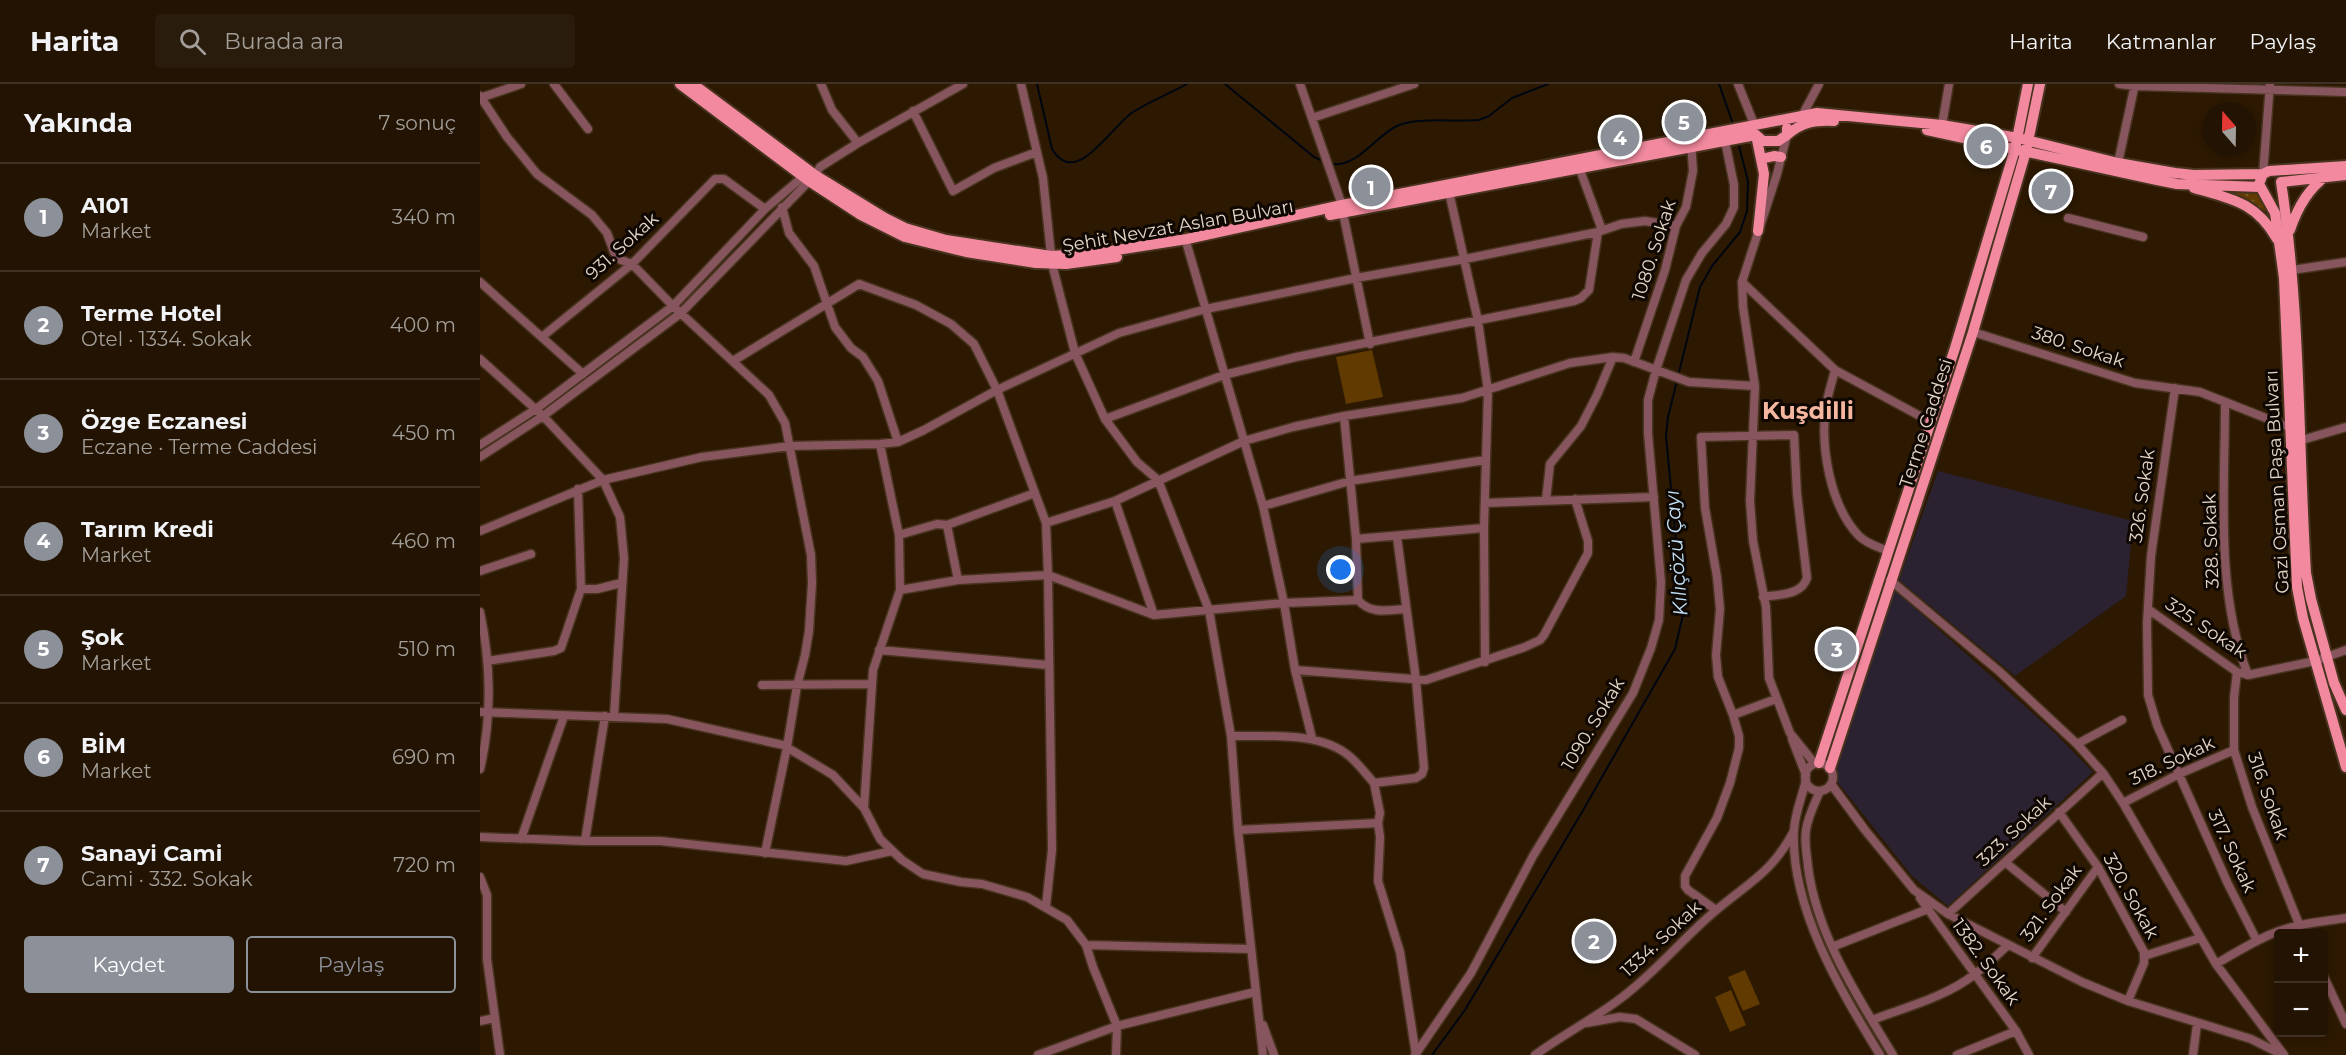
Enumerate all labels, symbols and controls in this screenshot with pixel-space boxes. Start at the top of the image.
search box [155,14,575,68]
text: Harita [30,24,119,58]
icon: search [176,25,209,58]
text: Burada ara [224,28,344,55]
text: Harita [2009,29,2073,54]
text: Katmanlar [2106,29,2217,54]
text: Paylaş [2250,29,2316,54]
pin: 5 [1664,99,1704,144]
north arrow [2202,102,2256,156]
text: Yakında [24,107,133,139]
text: 7 sonuç [378,111,456,135]
pin: 4 [1600,115,1640,160]
pin: 6 [1966,124,2006,168]
pin: 1 [1352,164,1390,210]
pin: 7 [2032,168,2070,214]
text: A101 [81,192,129,219]
street label: Şehit Nevzat Aslan Bulvarı [1061,195,1295,257]
street label: 1080. Sokak [1627,197,1681,303]
text: 1 [40,205,47,229]
text: 340 m [392,205,456,229]
street label: 931. Sokak [581,207,663,284]
text: Market [81,219,152,243]
text: Terme Hotel [81,300,222,327]
text: 2 [38,313,49,337]
text: 400 m [390,313,456,337]
street label: 380. Sokak [2029,322,2127,372]
text: Otel · 1334. Sokak [81,327,252,351]
street label: Terme Caddesi [1895,356,1957,490]
street label: Gazi Osman Paşa Bulvarı [2260,370,2294,594]
district label: Kuşdilli [1762,396,1854,425]
text: Özge Eczanesi [81,408,247,435]
text: 3 [38,421,49,445]
text: 450 m [392,421,456,445]
text: Eczane · Terme Caddesi [81,435,318,459]
street label: 326. Sokak [2125,448,2159,544]
water label: Kılıçözü Çayı [1660,489,1692,617]
street label: 328. Sokak [2198,493,2224,589]
text: Tarım Kredi [81,516,214,543]
text: 4 [37,529,50,553]
text: 460 m [391,529,456,553]
text: Market [81,543,152,567]
your location [1326,555,1355,584]
street label: 325. Sokak [2161,593,2251,663]
text: Şok [81,624,124,651]
pin: 3 [1818,626,1856,672]
text: 5 [38,637,49,661]
text: 510 m [398,637,456,661]
text: Market [81,651,152,675]
street label: 1090. Sokak [1557,674,1629,774]
text: BİM [81,732,126,759]
street label: 318. Sokak [2126,732,2218,790]
text: 6 [37,745,50,769]
text: 690 m [392,745,456,769]
street label: 316. Sokak [2243,750,2293,843]
text: Market [81,759,152,783]
street label: 323. Sokak [1972,791,2056,871]
street label: 317. Sokak [2203,806,2261,896]
text: Sanayi Cami [81,840,222,867]
street label: 320. Sokak [2098,849,2164,943]
text: 7 [37,853,50,877]
text: 720 m [393,853,456,877]
street label: 321. Sokak [2016,860,2086,946]
text: Cami · 332. Sokak [81,867,253,891]
street label: 1334. Sokak [1616,896,1706,982]
street label: 1382. Sokak [1947,915,2025,1010]
pin: 2 [1574,918,1614,964]
map controls [2274,929,2328,1037]
button: + [2274,929,2328,983]
button: Kaydet [24,936,234,993]
button: Paylaş [246,936,456,993]
button: − [2274,983,2328,1037]

